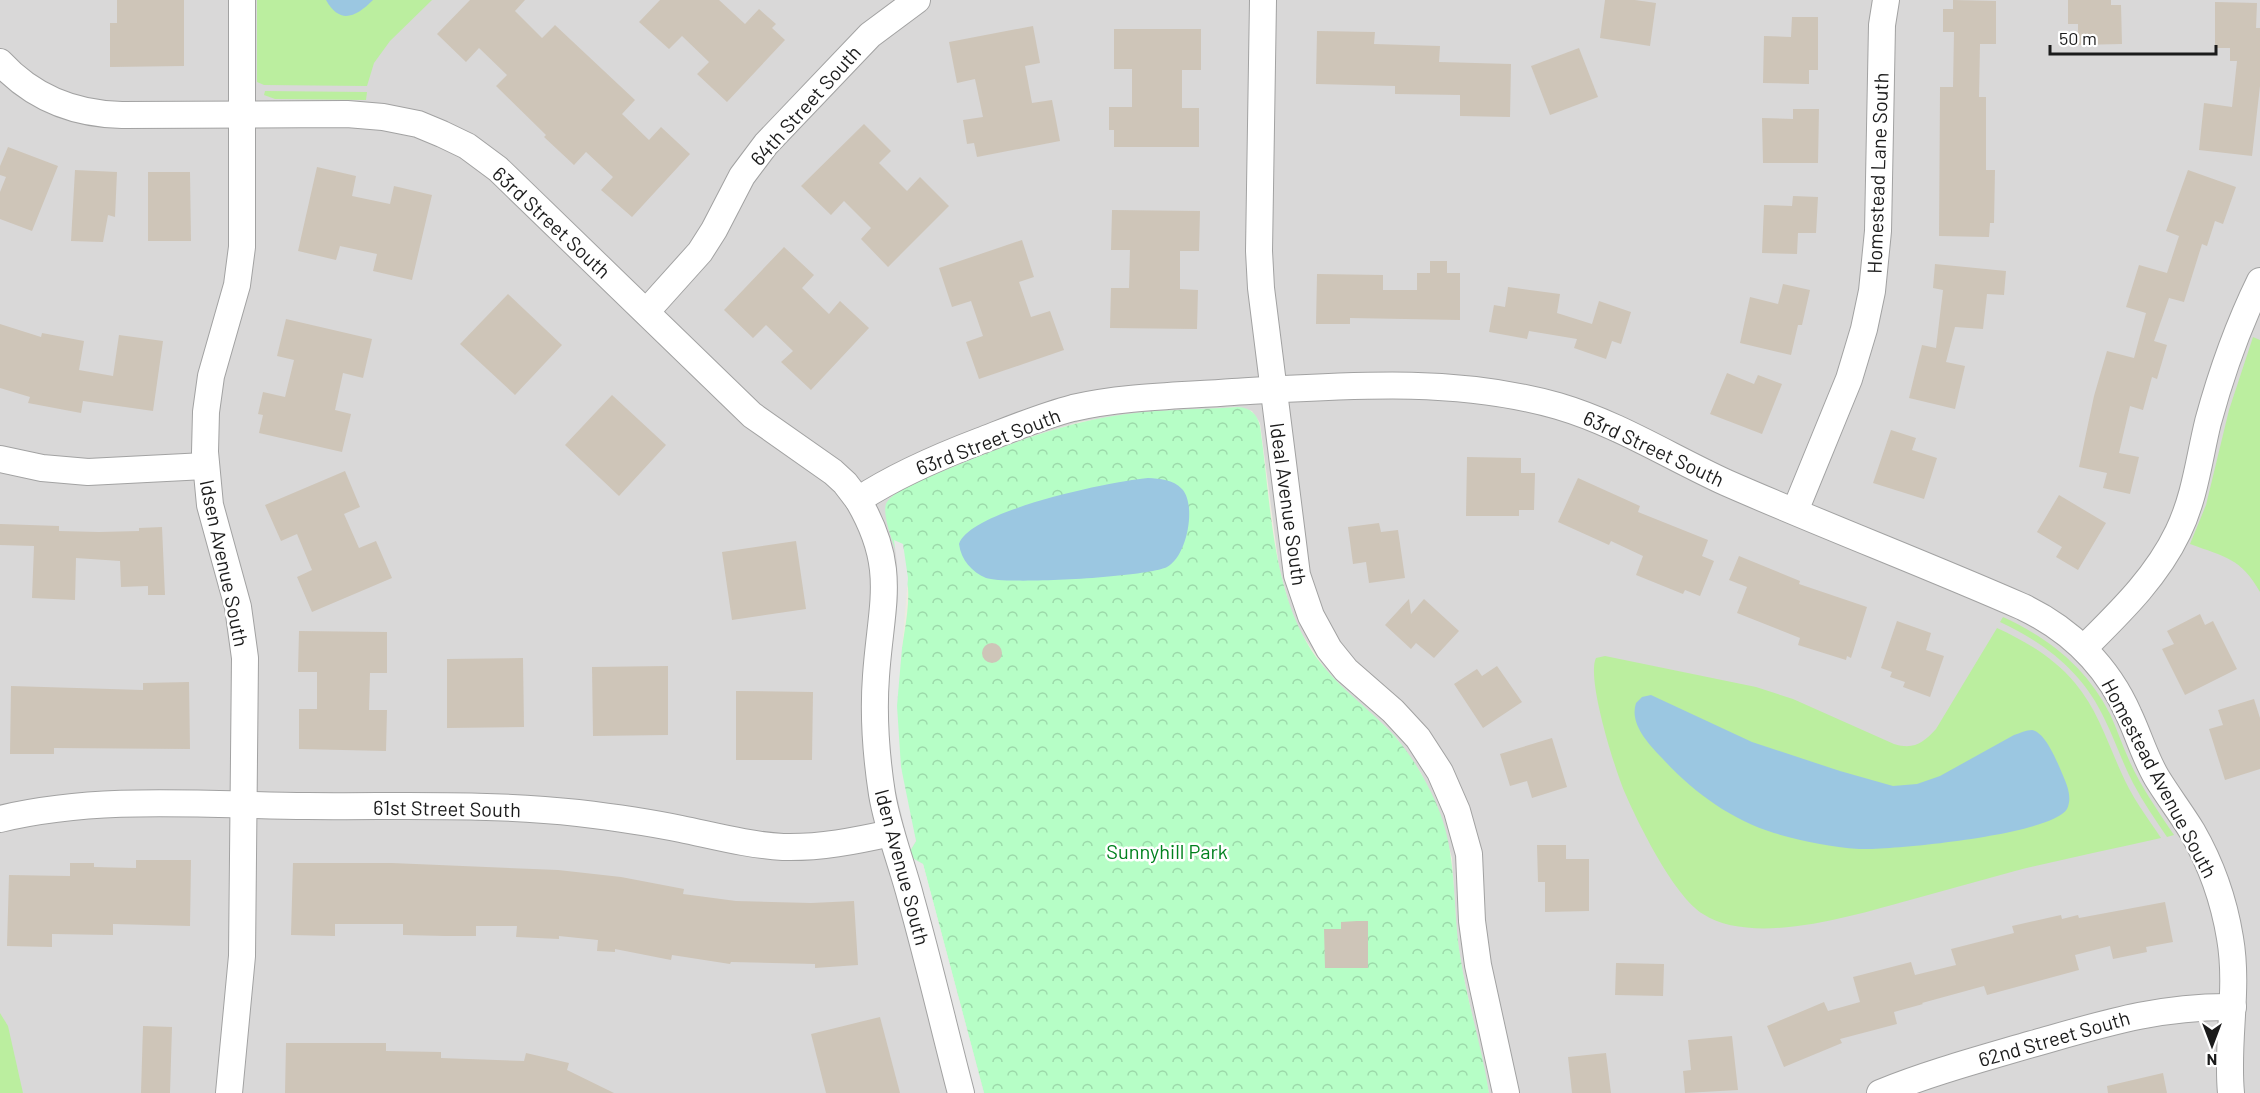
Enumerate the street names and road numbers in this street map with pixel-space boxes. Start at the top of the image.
street label: 64th Street South [745,40,865,170]
street label: Homestead Lane South [1861,72,1893,274]
street label: 63rd Street South [488,161,616,283]
street label: 63rd Street South [912,402,1064,480]
street label: 63rd Street South [1580,405,1728,491]
street label: Ideal Avenue South [1266,421,1312,587]
street label: Idsen Avenue South [196,477,254,649]
street label: Homestead Avenue South [2097,674,2223,882]
street label: Iden Avenue South [871,786,935,948]
street label: 61st Street South [373,795,521,821]
street label: 62nd Street South [1975,1005,2133,1071]

